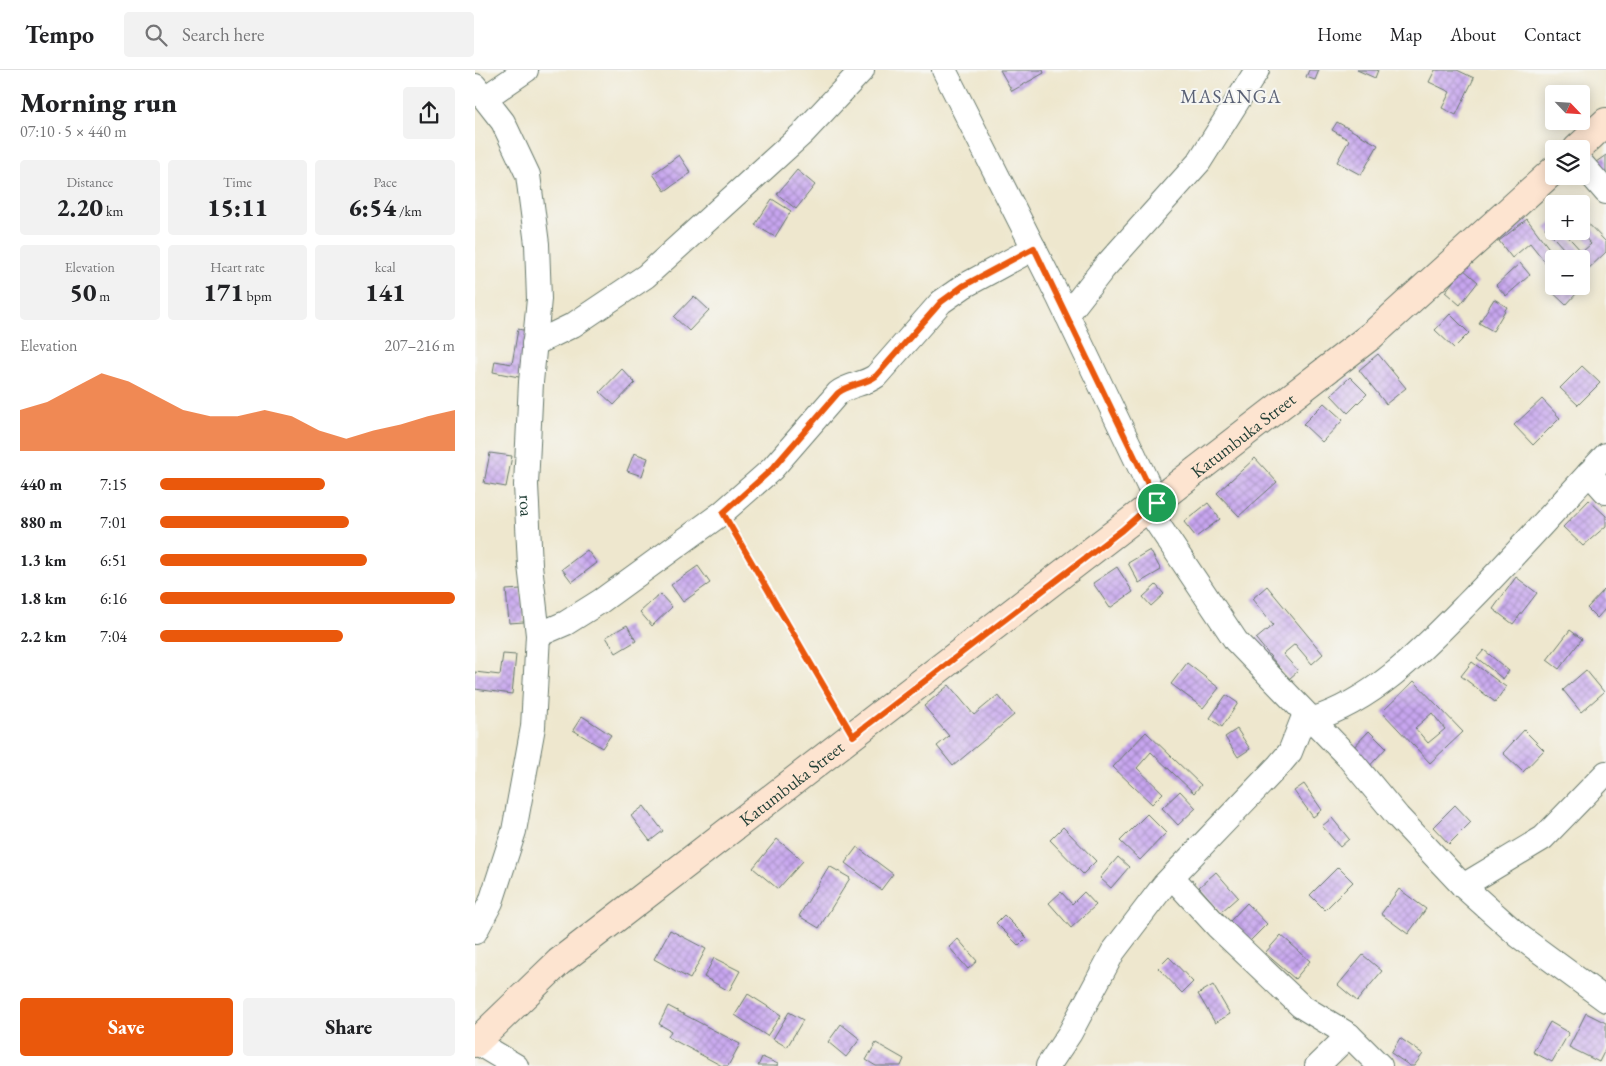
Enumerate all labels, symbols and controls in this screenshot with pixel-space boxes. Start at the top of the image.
search box [124,12,474,57]
text: Tempo [25,19,94,50]
icon: search [142,21,170,49]
text: Search here [182,22,264,47]
text: Home [1317,23,1362,46]
text: Map [1390,23,1422,46]
text: About [1450,23,1496,46]
text: Contact [1524,23,1581,46]
text: Morning run [20,84,177,120]
district label: MASANGA [1180,84,1282,109]
north arrow [1545,85,1590,130]
map controls [1545,85,1590,295]
button: share [403,87,455,139]
text: 07:10 · 5 × 440 m [20,121,127,142]
button: layers [1545,140,1590,185]
text: Distance [66,173,113,191]
text: Time [223,173,252,191]
text: Pace [373,173,397,191]
text: 2.20 [56,191,103,223]
text: 15:11 [207,191,268,223]
text: 6:54 [348,191,396,223]
button: + [1545,195,1590,240]
text: km [103,202,123,220]
text: /km [396,202,422,220]
button: − [1545,250,1590,295]
text: Elevation [65,258,115,276]
text: Heart rate [210,258,265,276]
text: kcal [375,258,396,276]
text: 50 [69,276,96,308]
text: 171 [203,276,244,308]
text: 141 [365,276,405,308]
text: m [96,287,110,305]
text: bpm [244,287,272,305]
text: Elevation [20,335,78,356]
text: 207–216 m [384,335,455,356]
street label: Katumbuka Street [1186,387,1300,482]
text: 440 m [20,474,62,495]
text: 7:15 [100,474,127,495]
pin [1136,482,1178,524]
icon: arrive [1143,489,1171,517]
street label: roa [515,494,539,518]
text: 880 m [20,512,62,533]
text: 7:01 [100,512,127,533]
text: 1.3 km [20,550,66,571]
text: 6:51 [100,550,127,571]
text: 1.8 km [20,588,66,609]
text: 6:16 [100,588,127,609]
text: 2.2 km [20,626,66,647]
text: 7:04 [100,626,127,647]
street label: Katumbuka Street [734,735,849,831]
button: Save [20,998,233,1056]
button: Share [243,998,455,1056]

